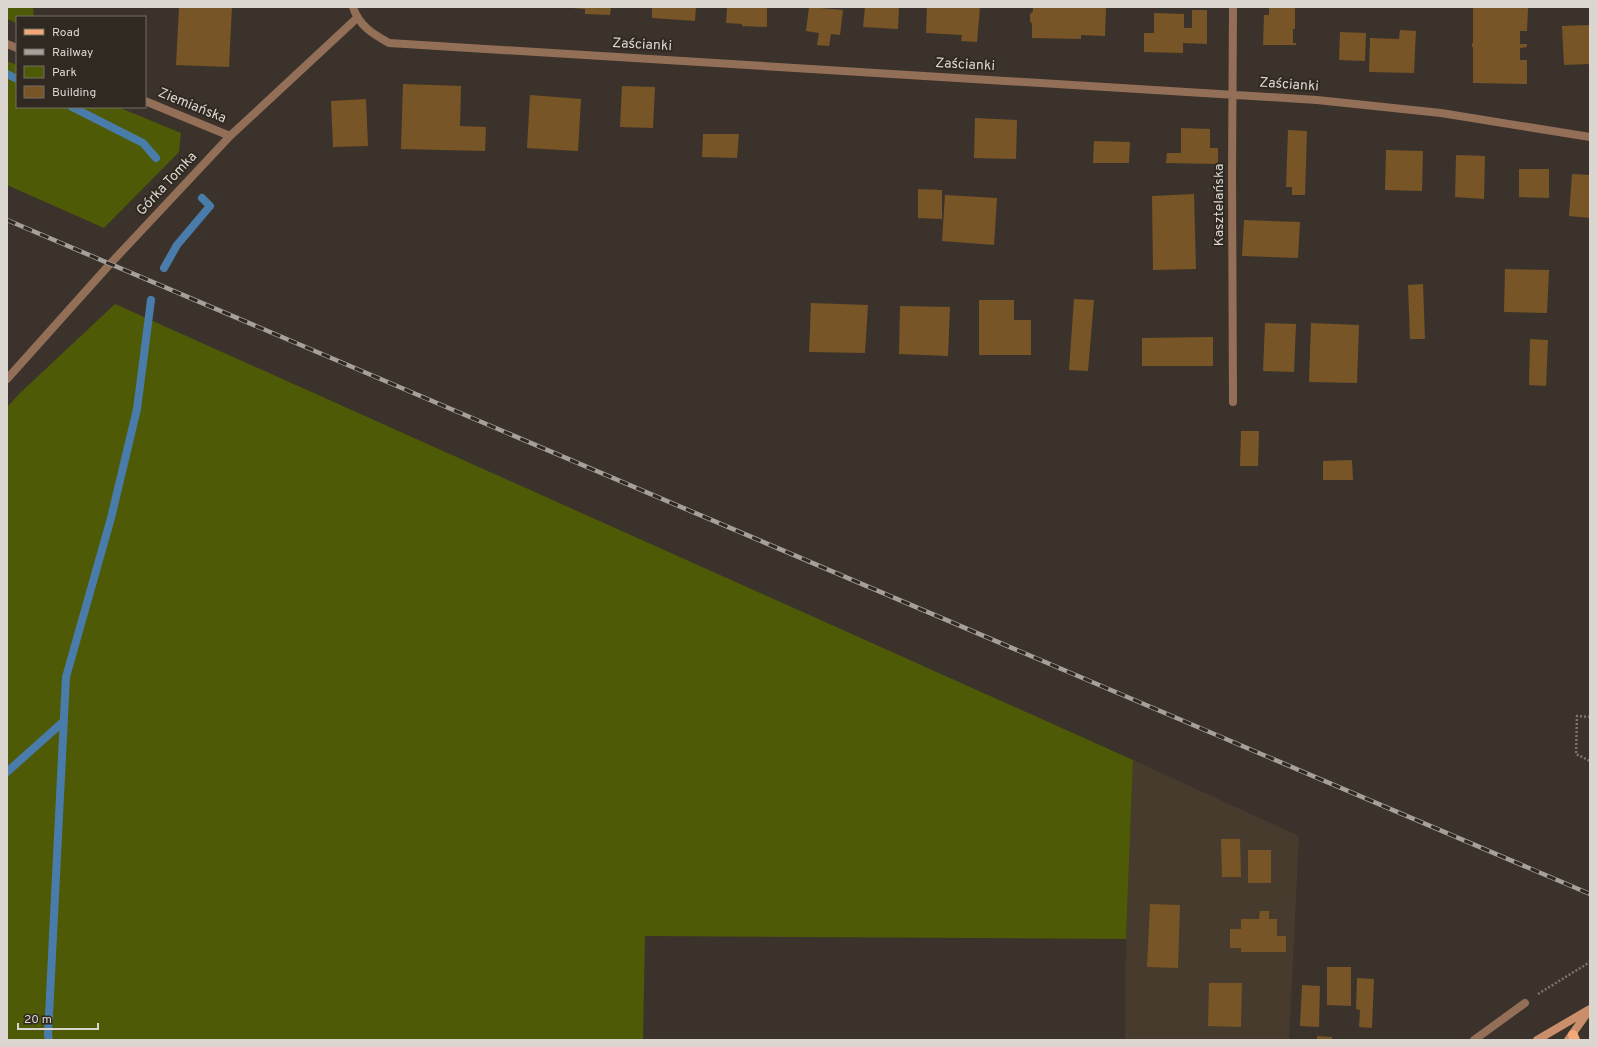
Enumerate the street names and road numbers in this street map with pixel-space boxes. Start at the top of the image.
street label: Zaścianki [612,35,672,55]
street label: Zaścianki [935,55,995,75]
street label: Zaścianki [1259,74,1319,96]
street label: Ziemiańska [155,85,229,127]
street label: Górka Tomka [133,149,201,219]
street label: Kasztelańska [1211,164,1228,246]

